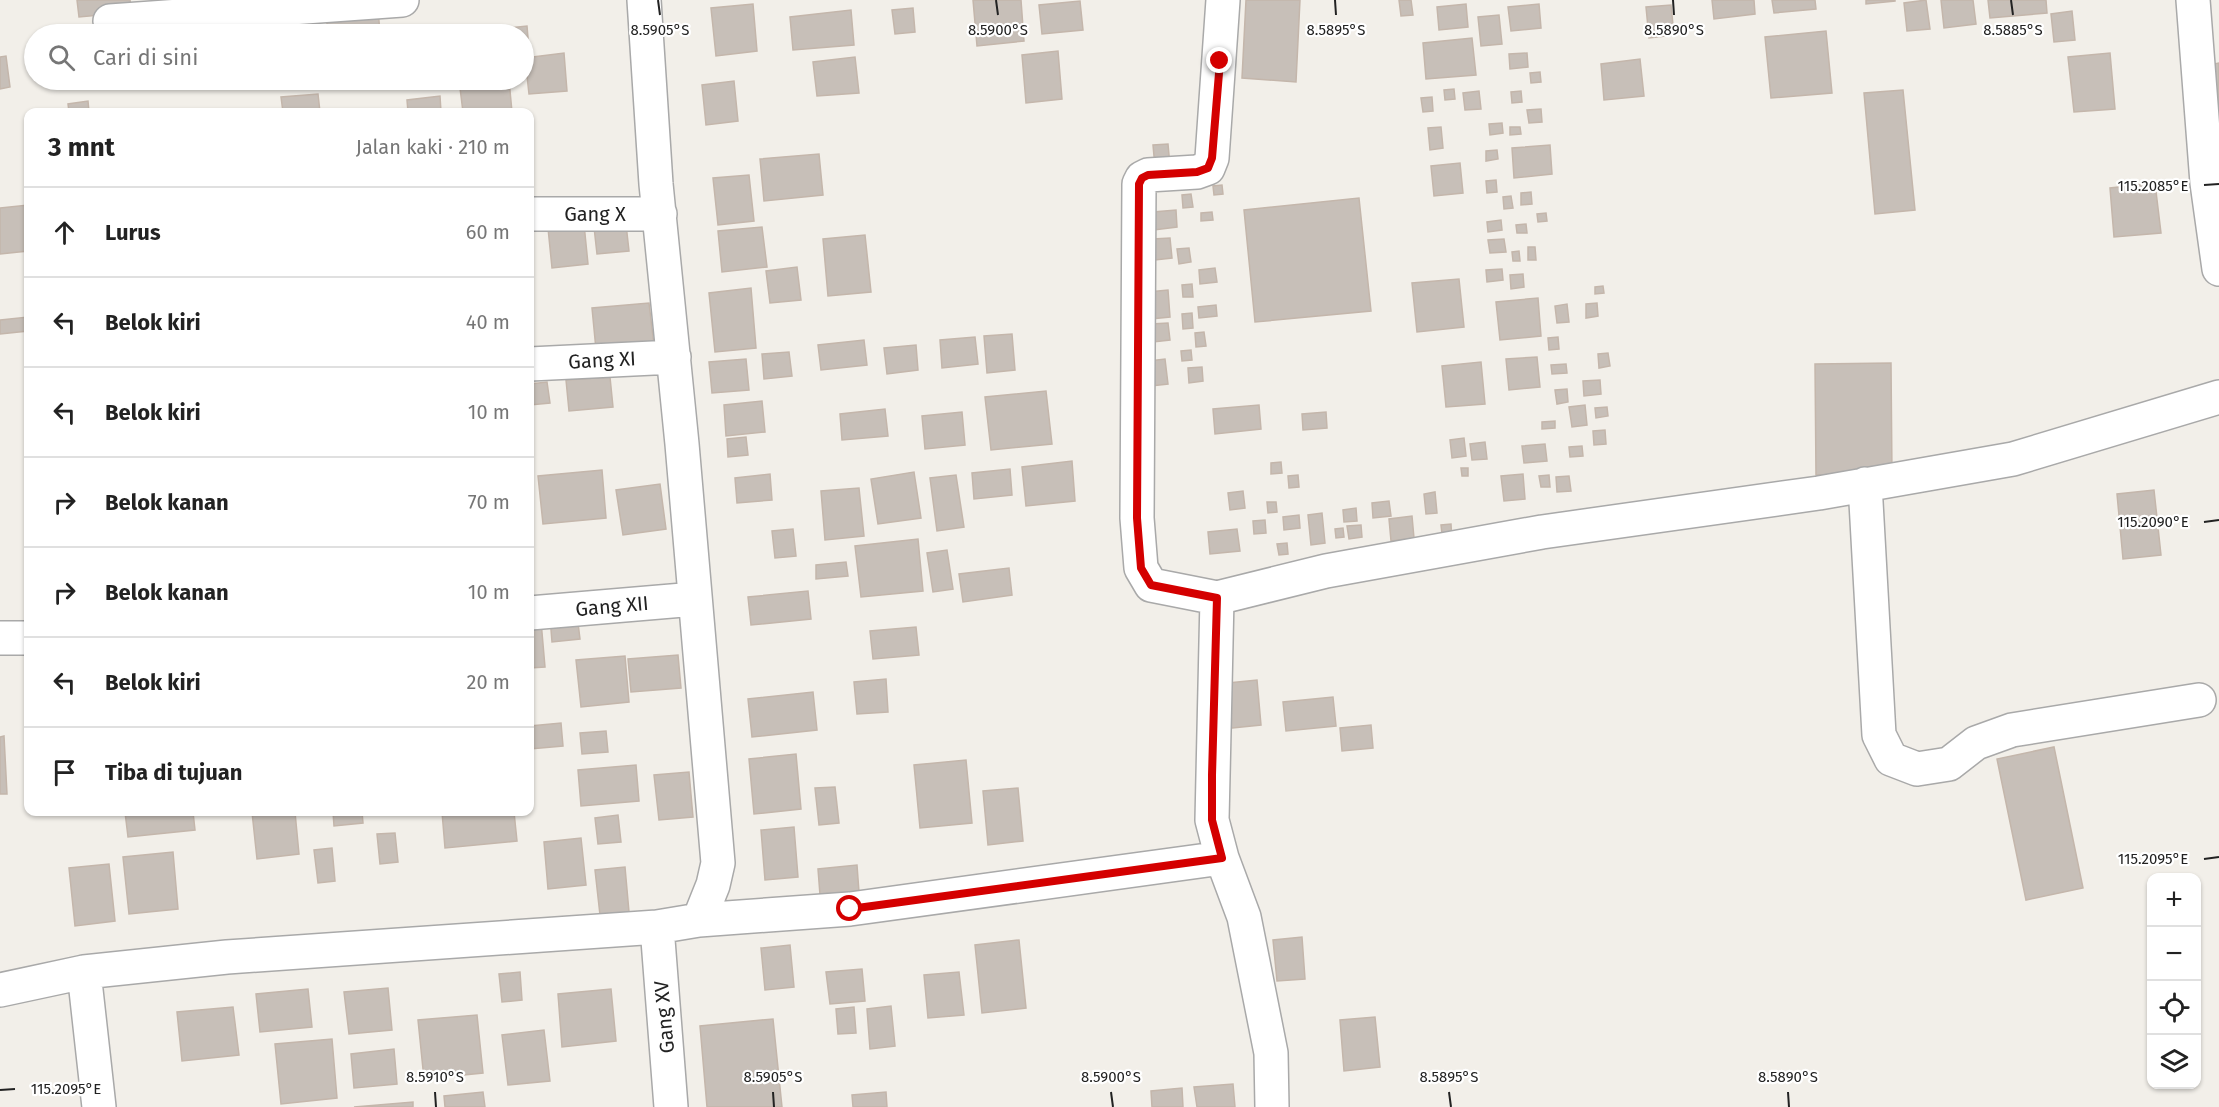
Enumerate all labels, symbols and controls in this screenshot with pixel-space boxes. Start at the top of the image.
text: 8.5905°S [631,21,689,39]
text: 8.5900°S [968,21,1028,39]
text: 8.5895°S [1307,21,1365,39]
text: 8.5890°S [1644,21,1704,39]
text: 8.5885°S [1983,21,2043,39]
search box [24,24,534,90]
icon: search [45,41,78,74]
text: Cari di sini [93,44,198,71]
route end [1206,47,1232,73]
text: 3 mnt [48,132,115,163]
text: Jalan kaki · 210 m [356,135,510,159]
text: 115.2085°E [2117,177,2189,195]
street label: Gang X [564,202,626,226]
icon: ahead [48,216,81,249]
text: Lurus [105,219,161,246]
text: 60 m [466,220,510,244]
icon: left [48,306,81,339]
text: Belok kiri [105,309,201,336]
text: 40 m [466,310,510,334]
street label: Gang XI [568,346,636,374]
icon: left [48,396,81,429]
text: Belok kiri [105,399,201,426]
text: 10 m [468,400,510,424]
icon: right [48,486,81,519]
text: Belok kanan [105,489,229,516]
text: 70 m [468,490,510,514]
text: 115.2090°E [2117,513,2189,531]
icon: right [48,576,81,609]
text: Belok kanan [105,579,229,606]
text: 10 m [468,580,510,604]
street label: Gang XII [574,591,650,621]
icon: left [48,666,81,699]
text: Belok kiri [105,669,201,696]
text: 20 m [467,670,510,694]
icon: arrive [48,756,81,789]
text: Tiba di tujuan [105,759,242,786]
text: 115.2095°E [2118,850,2188,868]
map controls [2147,873,2201,1089]
button: + [2147,873,2201,927]
route start [836,895,862,921]
button: − [2147,927,2201,981]
street label: Gang XV [649,980,679,1054]
button: locate [2147,981,2201,1035]
button: layers [2147,1035,2201,1089]
text: 8.5910°S [406,1068,464,1086]
text: 8.5905°S [744,1068,802,1086]
text: 8.5900°S [1081,1068,1141,1086]
text: 8.5895°S [1420,1068,1478,1086]
text: 8.5890°S [1758,1068,1818,1086]
text: 115.2095°E [31,1080,101,1098]

